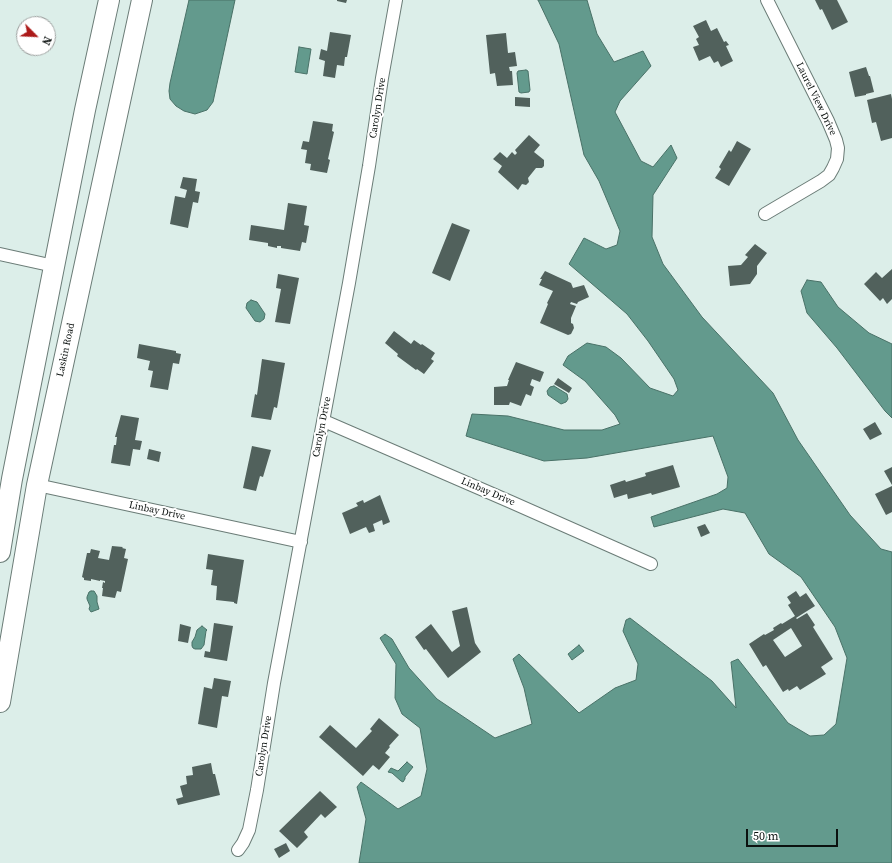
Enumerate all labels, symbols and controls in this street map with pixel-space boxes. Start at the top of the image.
north arrow [16,16,56,56]
text: N [38,34,55,47]
street label: Laurel View Drive [793,60,839,138]
street label: Carolyn Drive [367,77,389,139]
street label: Laskin Road [54,322,78,378]
street label: Carolyn Drive [310,396,334,458]
street label: Linbay Drive [459,475,517,509]
street label: Linbay Drive [128,499,186,523]
street label: Carolyn Drive [253,715,275,777]
scale bar [748,821,840,847]
text: 50 m [753,828,779,844]

